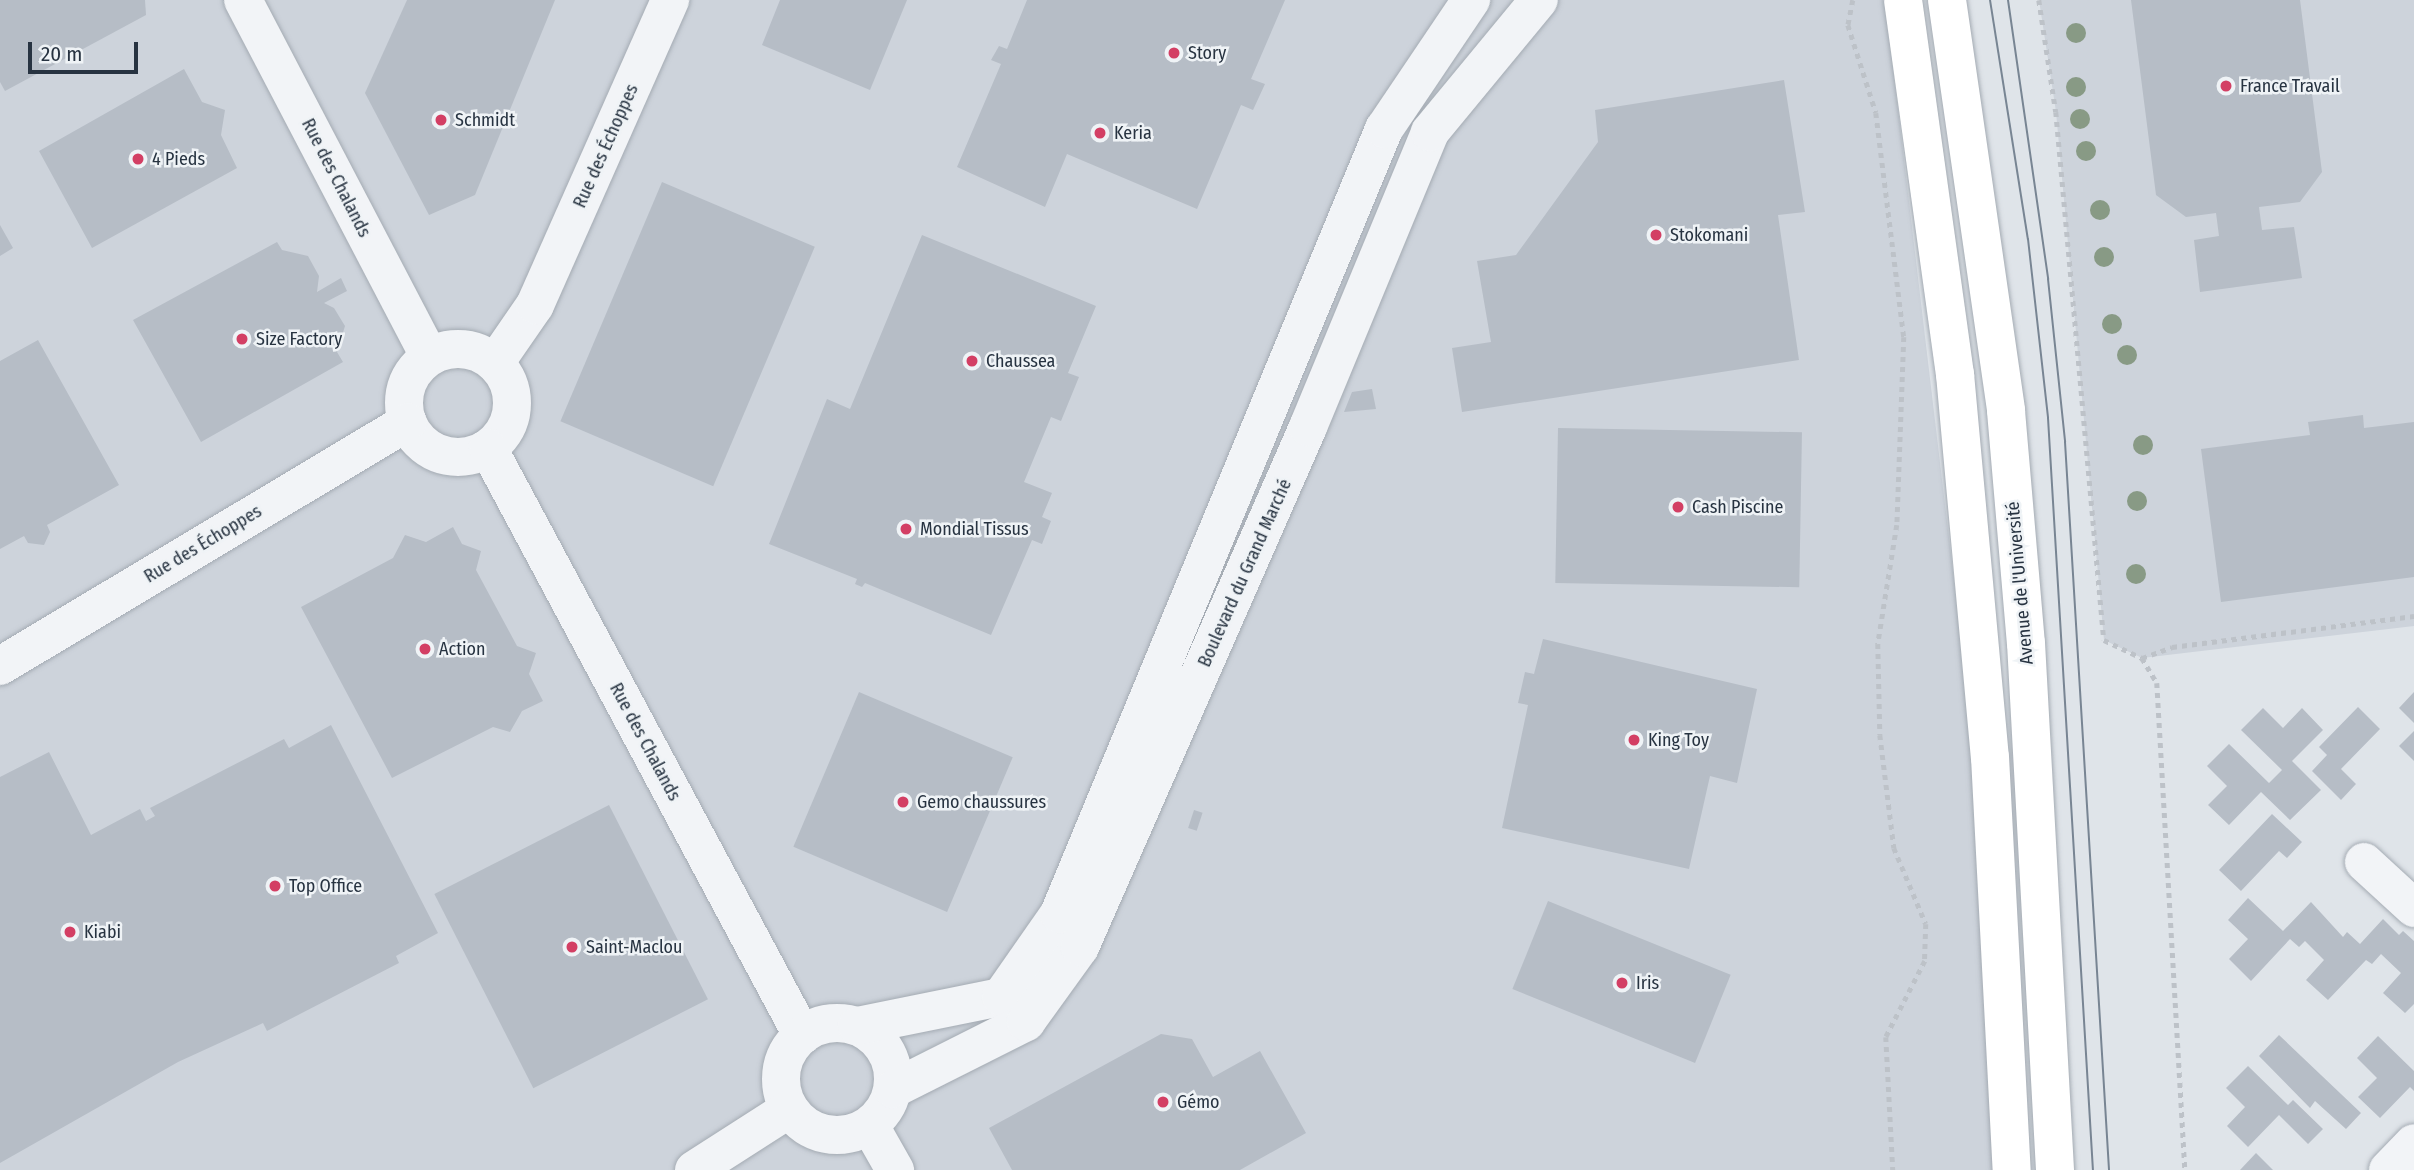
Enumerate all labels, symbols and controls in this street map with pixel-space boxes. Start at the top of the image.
scale bar [32,28,142,72]
text: 20 m [41,41,82,67]
place label: Story [1188,42,1226,64]
marker: Story [1166,45,1182,61]
place label: France Travail [2240,75,2340,97]
marker: France Travail [2218,78,2234,94]
street label: Rue des Échoppes [569,81,643,211]
place label: Schmidt [455,109,515,131]
marker: Schmidt [433,112,449,128]
street label: Rue des Chalands [297,115,375,241]
place label: Keria [1114,122,1152,144]
marker: Keria [1092,125,1108,141]
place label: 4 Pieds [152,148,205,170]
marker: 4 Pieds [130,151,146,167]
place label: Stokomani [1670,224,1748,246]
marker: Stokomani [1648,227,1664,243]
place label: Size Factory [256,328,342,350]
marker: Size Factory [234,331,250,347]
place label: Chaussea [986,350,1055,372]
marker: Chaussea [964,353,980,369]
street label: Boulevard du Grand Marché [1194,476,1296,670]
place label: Cash Piscine [1692,496,1783,518]
marker: Cash Piscine [1670,499,1686,515]
street label: Rue des Échoppes [140,500,266,588]
street label: Avenue de l'Université [2002,501,2038,665]
place label: Mondial Tissus [920,518,1029,540]
marker: Mondial Tissus [898,521,914,537]
place label: Action [439,638,486,660]
marker: Action [417,641,433,657]
street label: Rue des Chalands [605,679,685,805]
place label: King Toy [1648,729,1709,751]
marker: King Toy [1626,732,1642,748]
place label: Gemo chaussures [917,791,1046,813]
marker: Gemo chaussures [895,794,911,810]
place label: Top Office [289,875,362,897]
marker: Top Office [267,878,283,894]
place label: Kiabi [84,921,121,943]
marker: Kiabi [62,924,78,940]
place label: Saint-Maclou [586,936,682,958]
marker: Saint-Maclou [564,939,580,955]
place label: Iris [1636,972,1659,994]
marker: Iris [1614,975,1630,991]
place label: Gémo [1177,1091,1220,1113]
marker: Gémo [1155,1094,1171,1110]

